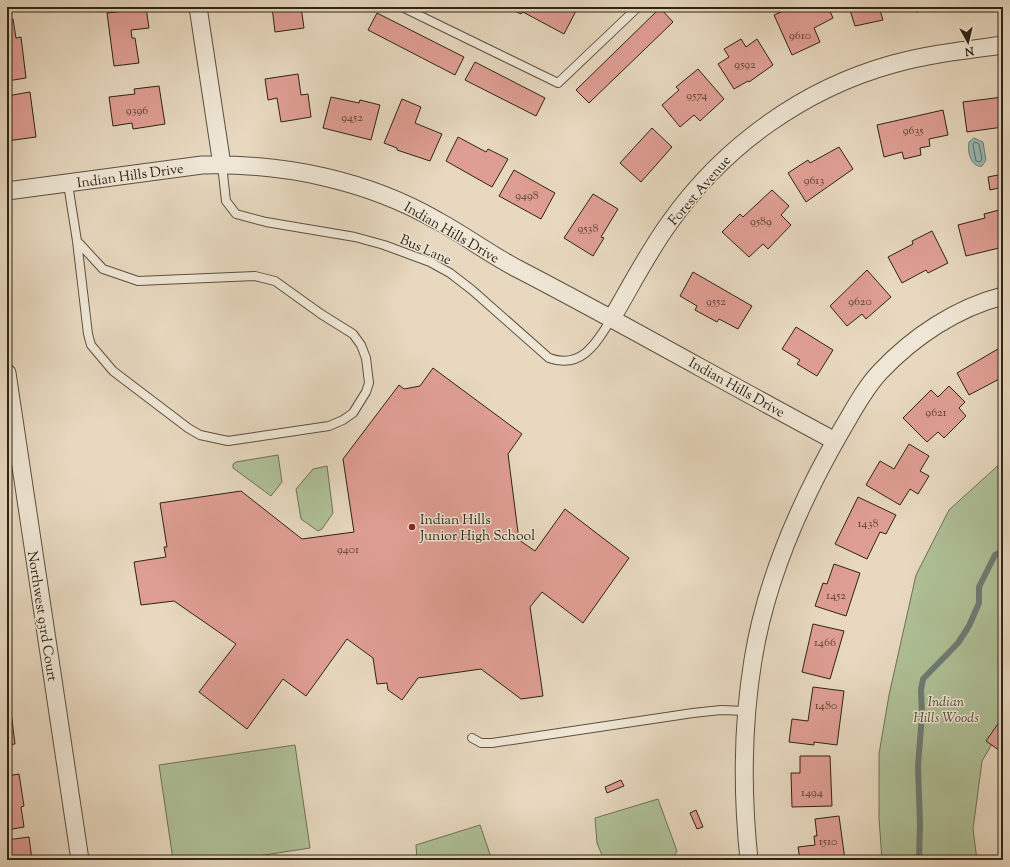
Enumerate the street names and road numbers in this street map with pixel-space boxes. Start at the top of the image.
street label: Forest Avenue [664,152,737,231]
street label: Indian Hills Drive [76,160,185,194]
street label: Indian Hills Drive [400,198,502,269]
street label: Bus Lane [396,231,454,271]
street label: Indian Hills Drive [684,354,788,424]
street label: Northwest 93rd Court [21,550,61,683]

